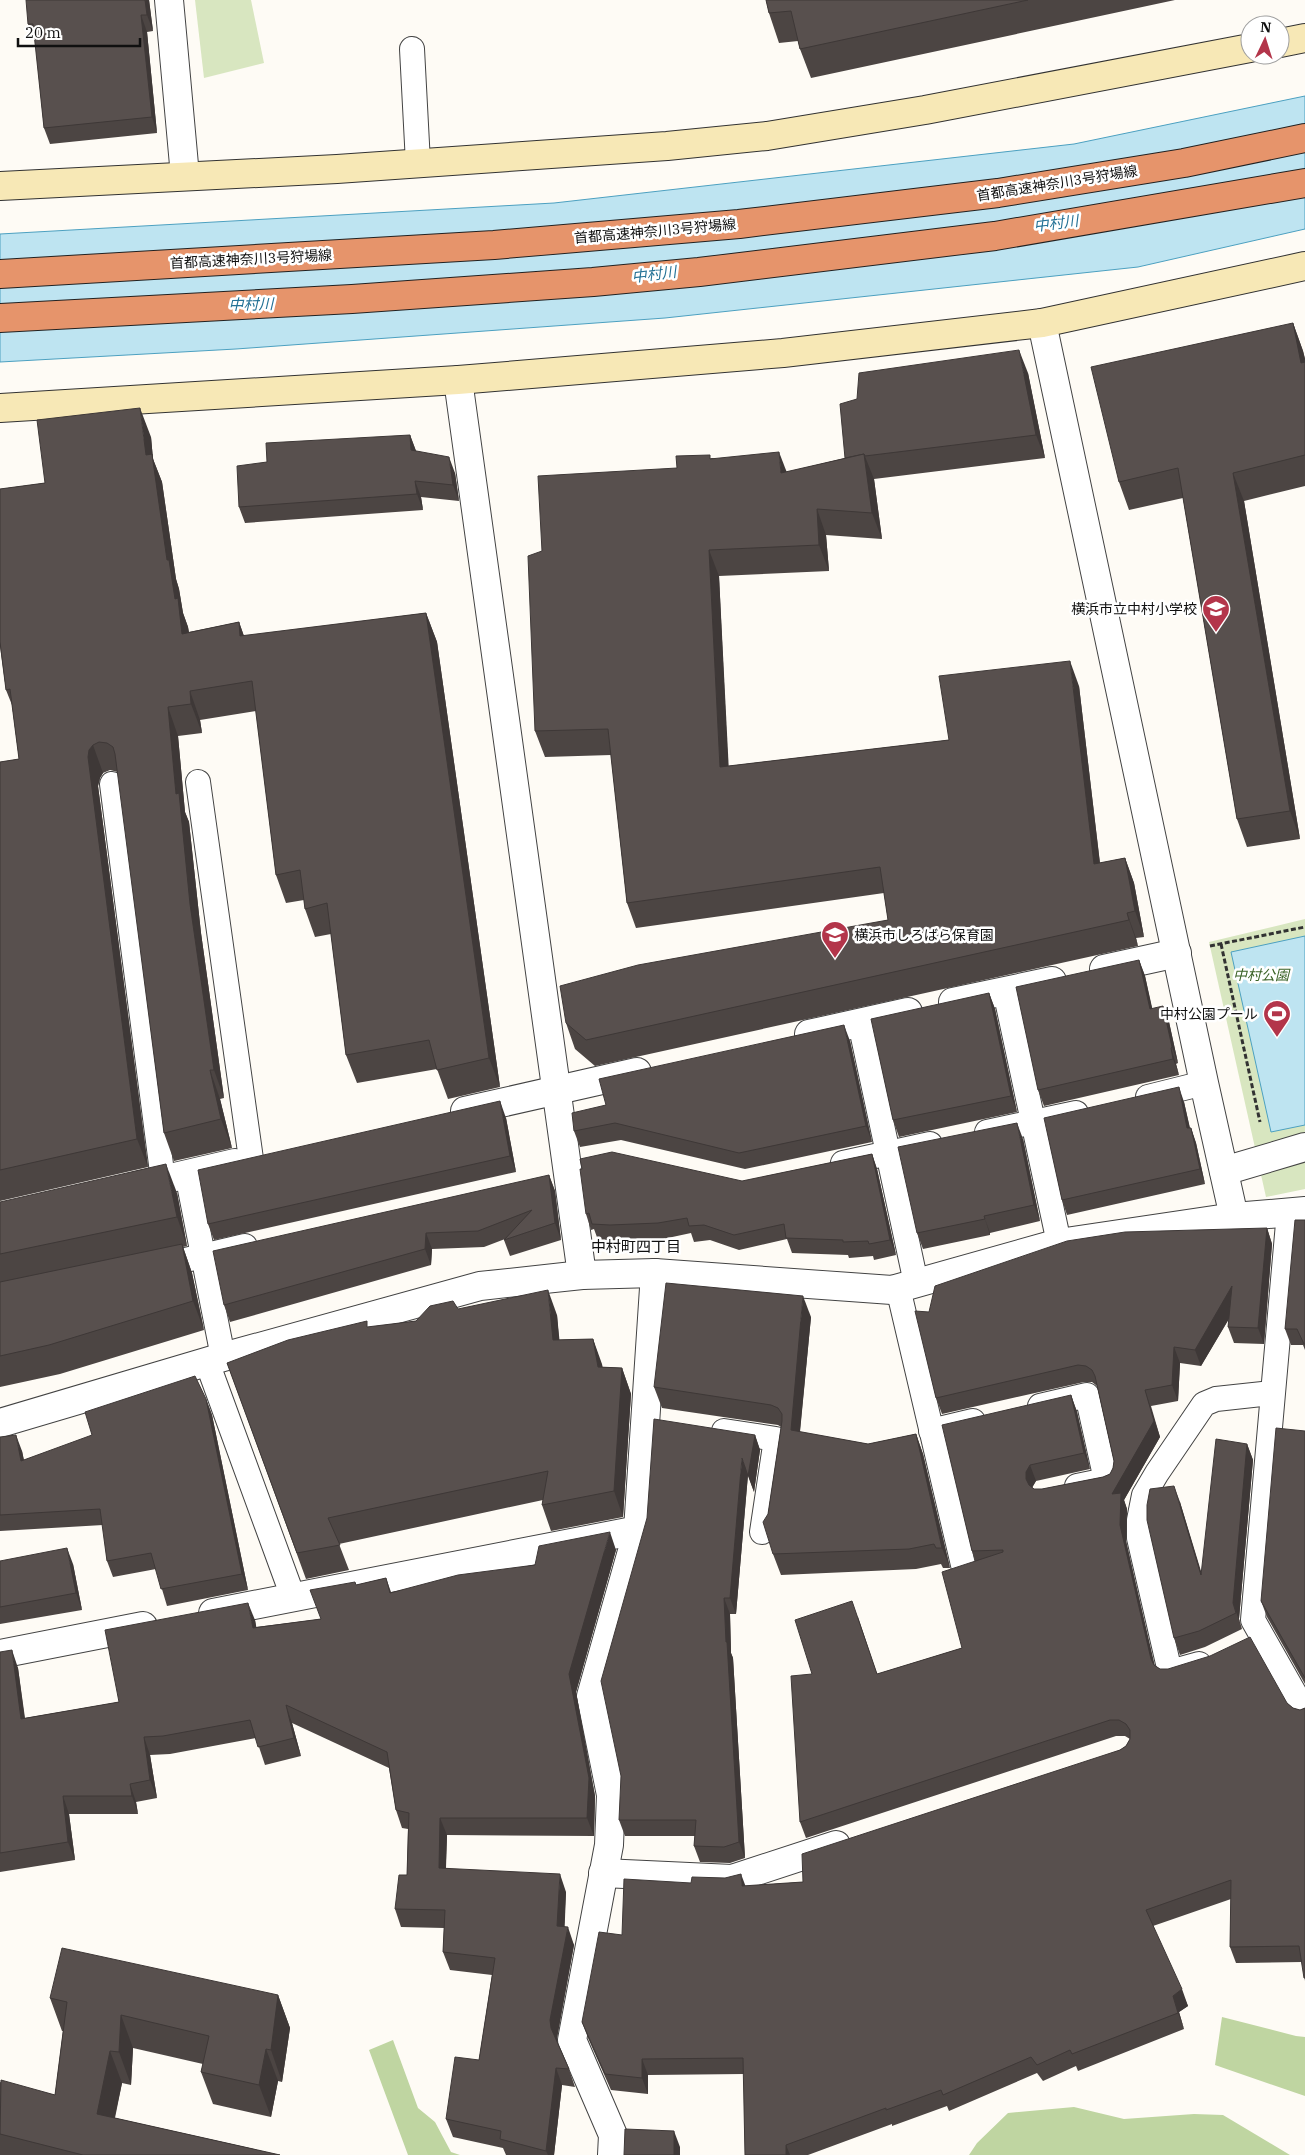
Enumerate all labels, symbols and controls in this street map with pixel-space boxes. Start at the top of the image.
scale bar [18,15,140,47]
north arrow [1240,15,1290,65]
text: N [1260,18,1272,36]
text: 20 m [25,23,61,42]
street label: 首都高速神奈川3号狩場線 [975,161,1139,205]
water label: 中村川 [1033,211,1081,235]
street label: 首都高速神奈川3号狩場線 [573,215,737,247]
street label: 首都高速神奈川3号狩場線 [169,246,333,272]
water label: 中村川 [631,262,679,286]
water label: 中村川 [228,294,276,314]
school or university icon: 横浜市立中村小学校 [1201,594,1231,633]
place label: 横浜市立中村小学校 [1071,600,1197,618]
school or university icon: 横浜市しろばら保育園 [820,920,850,959]
place label: 横浜市しろばら保育園 [854,926,994,944]
park label: 中村公園 [1233,966,1291,984]
sports icon: 中村公園プール [1262,999,1292,1038]
place label: 中村公園プール [1160,1005,1258,1023]
district label: 中村町四丁目 [591,1237,681,1256]

